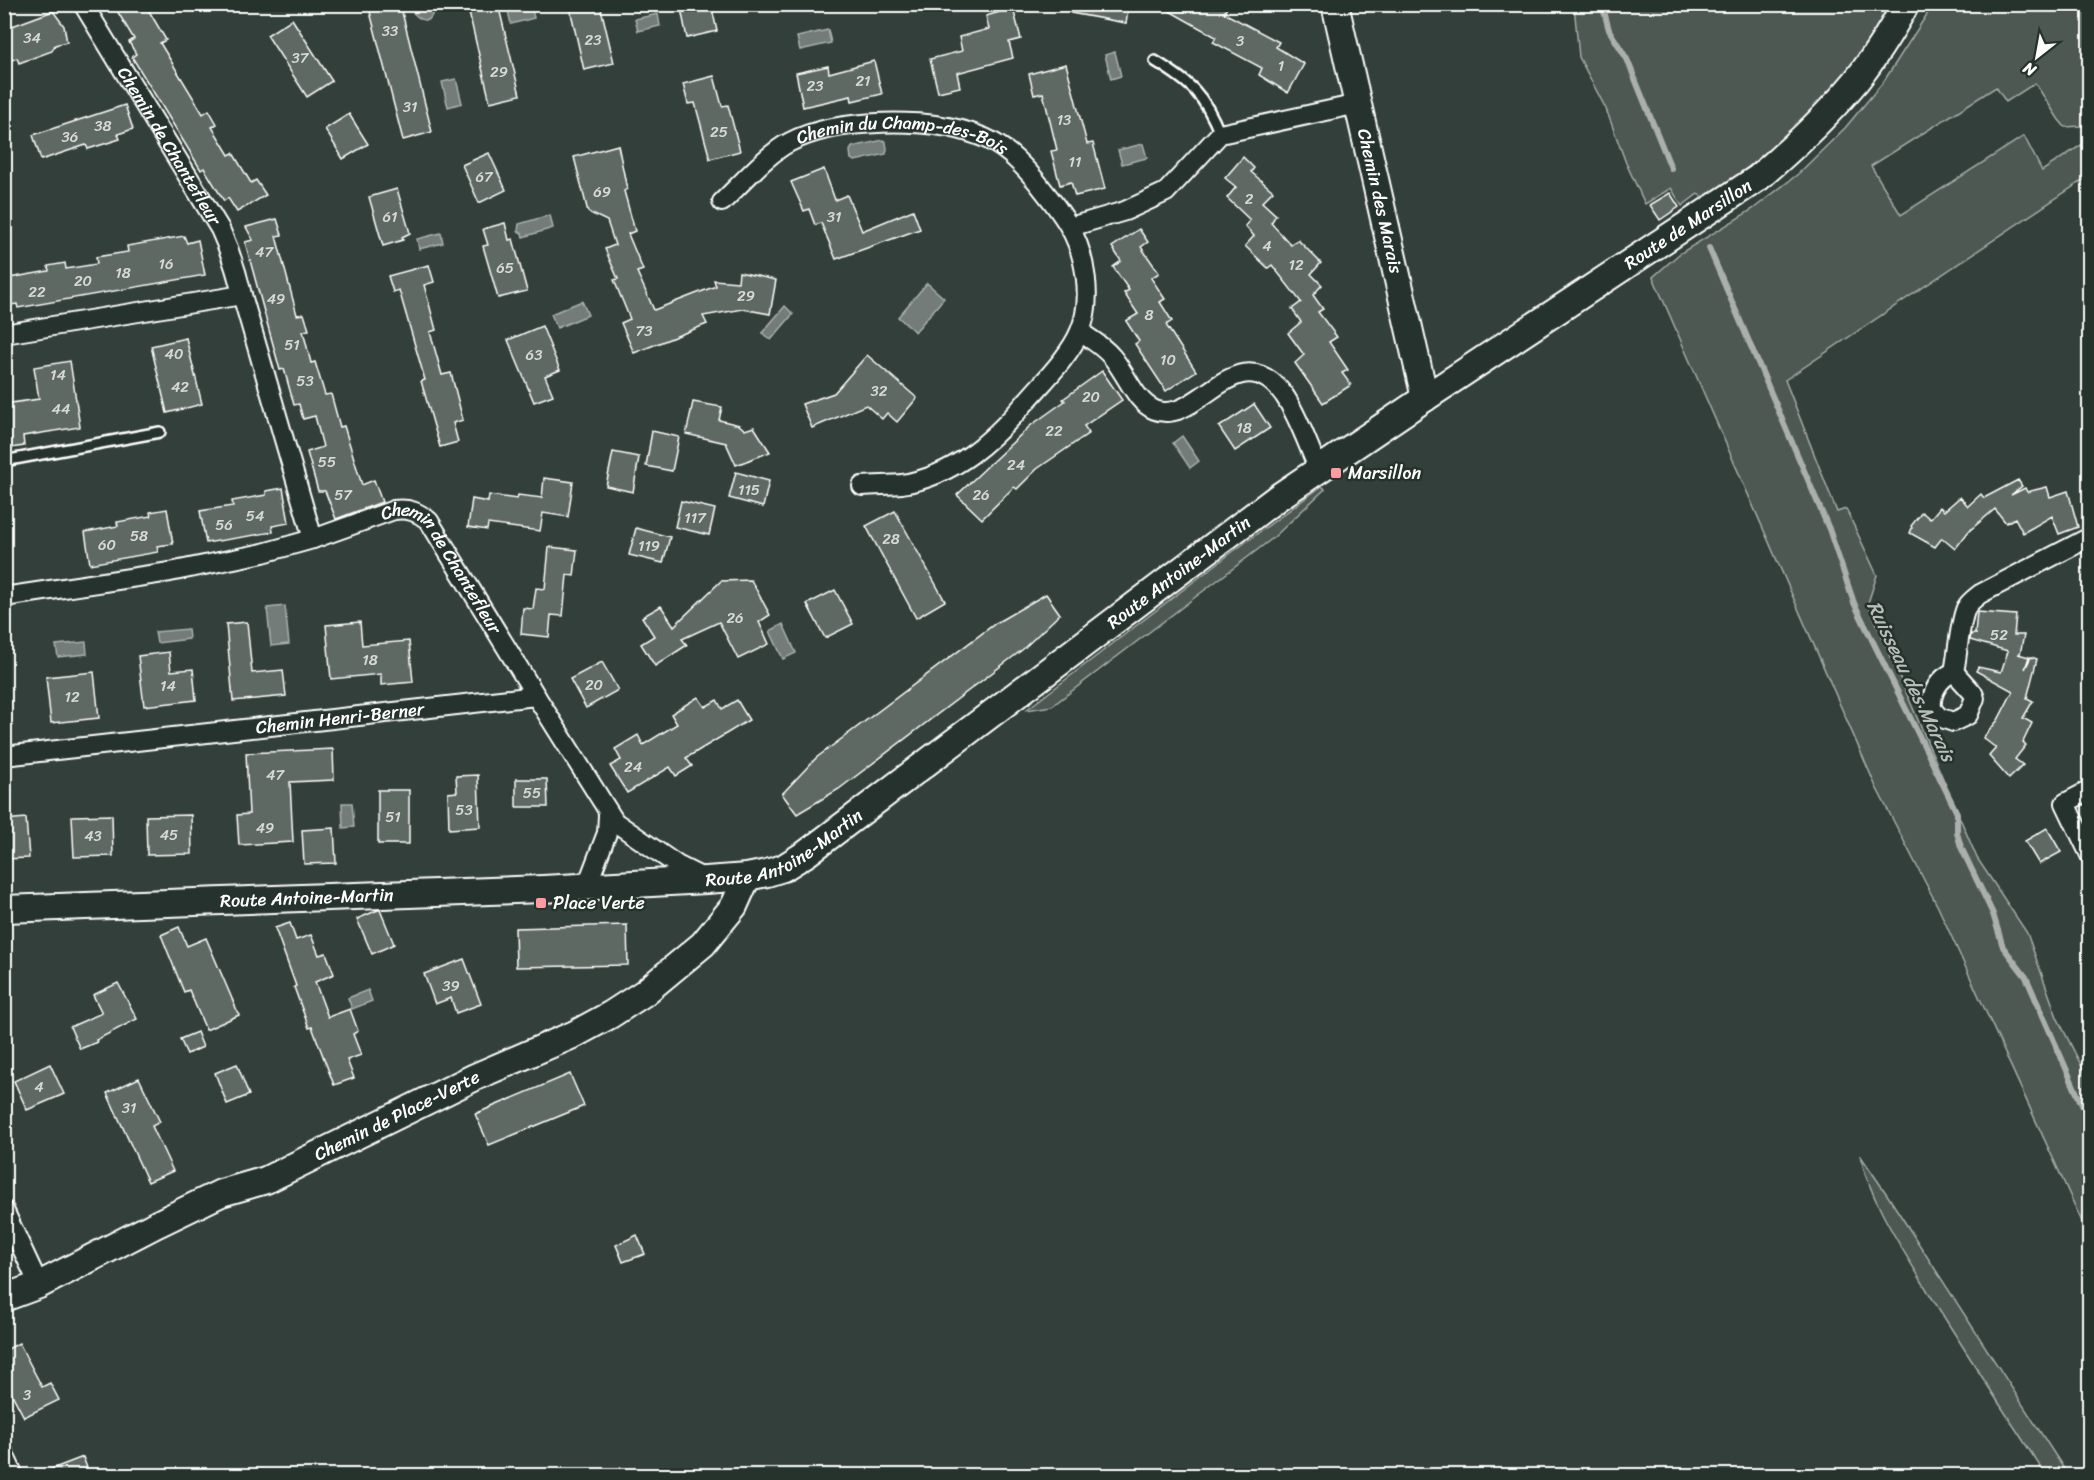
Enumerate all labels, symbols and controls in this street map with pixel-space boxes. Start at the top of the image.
house number: 33 [382,18,398,44]
house number: 34 [23,25,41,51]
house number: 23 [585,27,601,53]
north arrow [2007,27,2067,87]
house number: 3 [1236,28,1244,54]
house number: 37 [292,45,310,71]
house number: 1 [1278,53,1284,79]
text: N [2017,54,2043,85]
house number: 29 [490,59,508,85]
street label: Chemin de Chantefleur [108,60,231,233]
house number: 21 [855,68,871,94]
house number: 23 [807,73,823,99]
house number: 31 [403,94,417,120]
street label: Chemin du Champ-des-Bois [791,107,1016,164]
house number: 13 [1057,107,1071,133]
house number: 38 [94,113,112,139]
house number: 25 [710,119,728,145]
house number: 36 [62,124,78,150]
street label: Chemin des Marais [1348,125,1412,277]
house number: 11 [1069,149,1081,175]
house number: 67 [475,164,494,190]
street label: Route de Marsillon [1617,170,1759,278]
house number: 69 [593,179,611,205]
house number: 2 [1245,186,1254,212]
house number: 61 [383,204,397,230]
house number: 31 [827,204,841,230]
house number: 4 [1262,233,1272,259]
house number: 47 [255,239,274,265]
house number: 16 [159,251,173,277]
house number: 12 [1288,252,1304,278]
house number: 65 [496,255,514,281]
house number: 18 [115,260,131,286]
house number: 20 [74,268,92,294]
house number: 22 [28,279,46,305]
house number: 29 [737,283,755,309]
house number: 49 [267,286,285,312]
house number: 8 [1144,302,1154,328]
house number: 73 [636,318,652,344]
house number: 51 [284,332,300,358]
house number: 40 [165,341,183,367]
house number: 63 [526,342,542,368]
house number: 10 [1160,347,1176,373]
house number: 14 [50,362,66,388]
house number: 53 [296,368,314,394]
house number: 42 [171,374,189,400]
house number: 32 [871,378,888,404]
house number: 20 [1082,384,1100,410]
house number: 44 [52,396,70,422]
house number: 18 [1236,415,1252,441]
house number: 22 [1045,418,1063,444]
house number: 55 [318,449,336,475]
house number: 24 [1007,452,1025,478]
place label: Marsillon [1348,457,1422,489]
marker: Marsillon [1329,466,1343,480]
house number: 115 [738,477,760,503]
house number: 57 [334,482,353,508]
house number: 26 [972,482,990,508]
street label: Chemin de Chantefleur [376,493,511,642]
house number: 54 [246,503,264,529]
house number: 117 [684,505,707,531]
street label: Route Antoine-Martin [1100,507,1258,637]
house number: 56 [215,512,233,538]
house number: 58 [130,523,148,549]
house number: 28 [882,526,900,552]
house number: 60 [98,532,116,558]
house number: 119 [638,533,660,559]
water label: Ruisseau des Marais [1857,595,1966,770]
house number: 26 [726,605,744,631]
house number: 52 [1990,622,2008,648]
house number: 18 [362,647,378,673]
house number: 20 [585,672,603,698]
house number: 14 [160,673,176,699]
house number: 12 [64,684,80,710]
street label: Chemin Henri-Berner [254,693,427,743]
house number: 24 [624,754,642,780]
house number: 47 [266,762,285,788]
house number: 55 [523,780,541,806]
house number: 53 [455,797,473,823]
street label: Route Antoine-Martin [704,800,870,896]
house number: 51 [385,804,401,830]
house number: 49 [256,815,274,841]
house number: 45 [160,822,178,848]
house number: 43 [84,823,102,849]
street label: Route Antoine-Martin [219,879,394,917]
place label: Place Verte [553,887,645,919]
marker: Place Verte [534,896,548,910]
house number: 39 [442,973,460,999]
street label: Chemin de Place-Verte [308,1061,485,1170]
house number: 4 [34,1074,44,1100]
house number: 31 [122,1095,136,1121]
house number: 3 [23,1382,31,1408]

